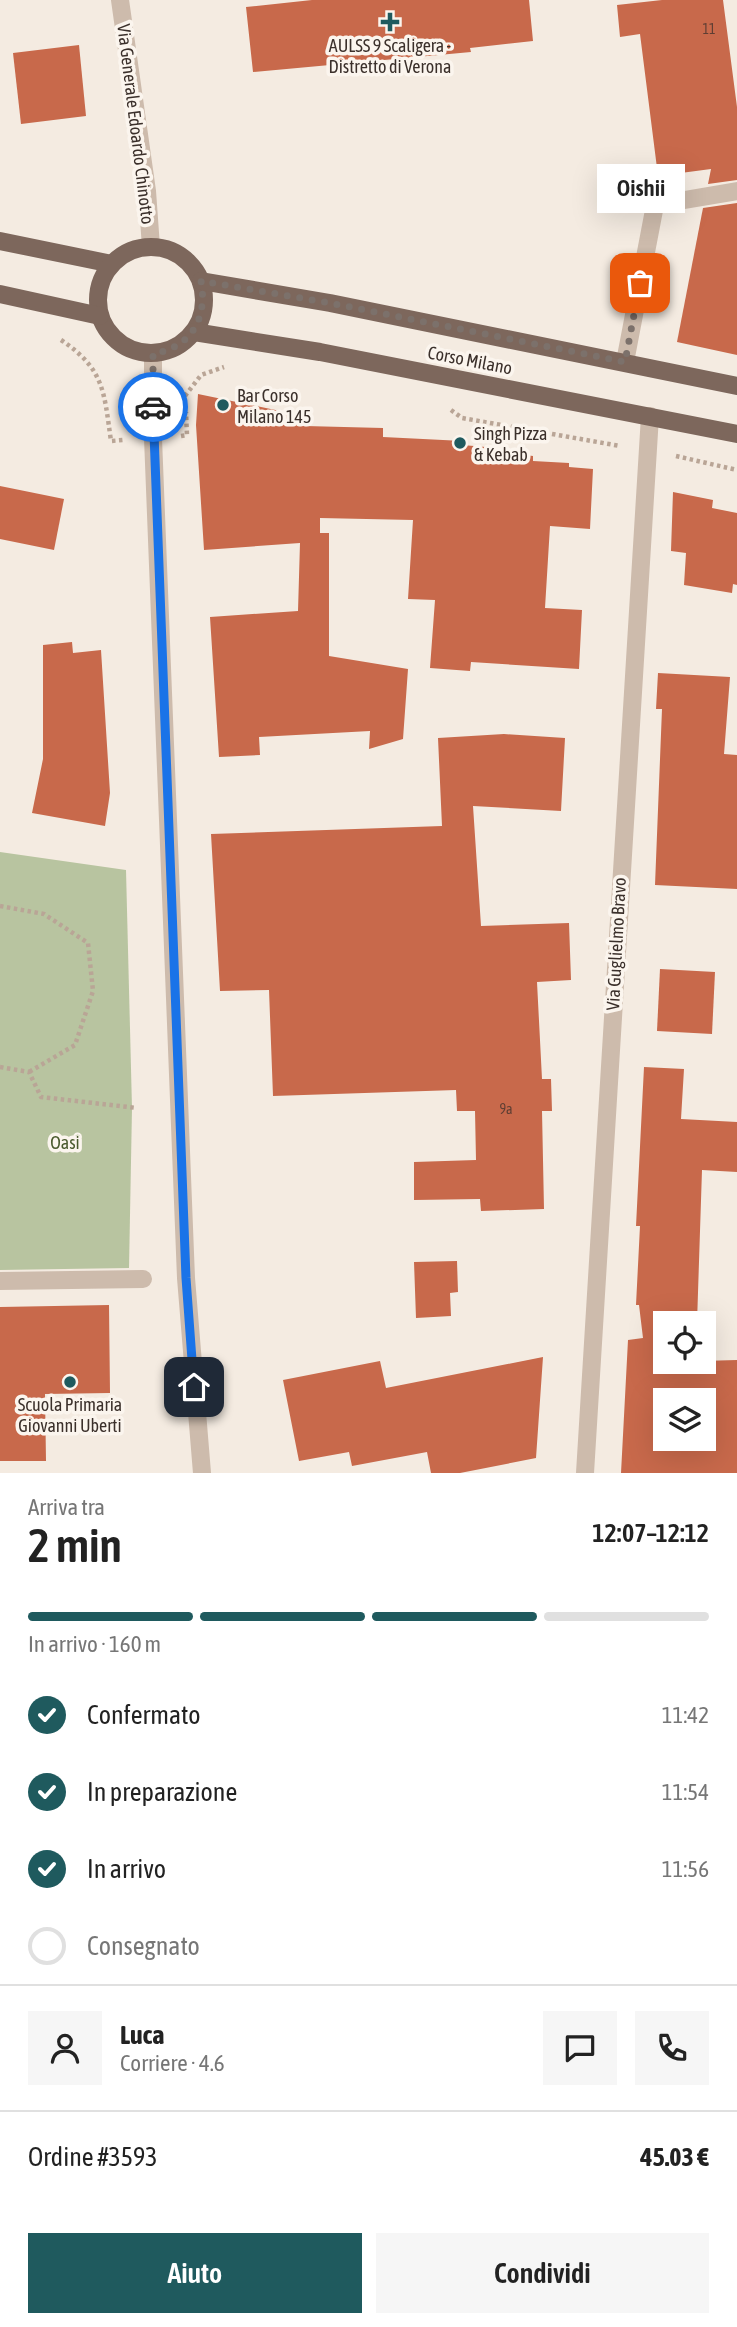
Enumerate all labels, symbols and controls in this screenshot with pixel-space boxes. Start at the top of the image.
marker: AULSS 9 Scaligera - Distretto di Verona [380,12,400,32]
house number: 11 [702,21,716,37]
street label: Via Generale Edoardo Chinotto [113,23,159,225]
place label: AULSS 9 Scaligera - Distretto di Verona [329,35,452,77]
callout: Oishii [596,164,684,213]
text: Oishii [617,175,665,201]
pin [610,253,670,313]
icon: bag [621,264,659,302]
street label: Corso Milano [426,342,514,378]
courier [118,372,188,442]
place label: Bar Corso Milano 145 [237,385,311,427]
icon: car [134,388,172,426]
marker: Bar Corso Milano 145 [215,397,231,413]
place label: Singh Pizza & Kebab [474,423,547,465]
marker: Singh Pizza & Kebab [452,435,468,451]
street label: Via Guglielmo Bravo [602,877,630,1011]
house number: 9a [499,1101,513,1117]
park label: Oasi [50,1132,80,1153]
map controls [653,1311,716,1451]
button: locate [653,1311,716,1374]
pin [164,1357,224,1417]
icon: home [175,1368,213,1406]
marker: Scuola Primaria Giovanni Uberti [62,1374,78,1390]
button: layers [653,1388,716,1451]
place label: Scuola Primaria Giovanni Uberti [18,1394,122,1436]
text: Arriva tra [28,1494,105,1520]
text: 12:07–12:12 [592,1518,709,1548]
text: 2 min [28,1519,122,1572]
text: In arrivo · 160 m [28,1631,161,1657]
icon: check [28,1696,66,1734]
text: Confermato [87,1700,200,1730]
text: 11:42 [662,1702,709,1728]
icon: check [28,1773,66,1811]
text: In preparazione [87,1777,237,1807]
text: 11:54 [662,1779,709,1805]
icon: check [28,1850,66,1888]
text: In arrivo [87,1854,166,1884]
text: 11:56 [662,1856,709,1882]
text: Consegnato [87,1931,200,1961]
button: person [28,2011,102,2085]
button: chat [543,2011,617,2085]
button: phone [635,2011,709,2085]
text: Luca [120,2020,164,2050]
text: Corriere · 4.6 [120,2050,225,2076]
text: Ordine #3593 [28,2142,157,2172]
text: 45.03 € [640,2142,709,2172]
button: Aiuto [28,2233,362,2313]
button: Condividi [376,2233,709,2313]

